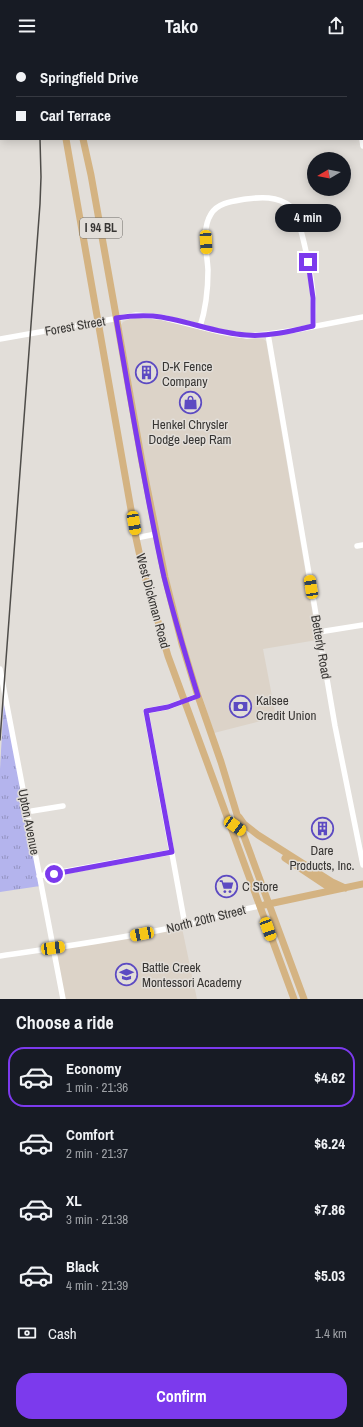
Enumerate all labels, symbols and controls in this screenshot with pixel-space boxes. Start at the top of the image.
text: Tako [165,14,198,39]
icon: menu [16,15,38,37]
icon: share [325,15,347,37]
text: Springfield Drive [40,67,138,88]
text: Carl Terrace [40,105,111,126]
north arrow [307,152,351,196]
map controls [307,152,351,196]
callout: 4 min [275,204,341,232]
text: 4 min [294,209,322,226]
road number: I 94 BL [80,218,122,238]
car [199,230,213,254]
route end [299,253,317,271]
street label: Forest Street [43,312,107,340]
place label: D-K Fence Company [162,358,212,390]
building icon: D-K Fence Company [134,360,160,386]
shop icon: Henkel Chrysler Dodge Jeep Ram [177,389,203,415]
place label: Henkel Chrysler Dodge Jeep Ram [149,416,232,448]
car [126,510,142,536]
street label: West Dickman Road [132,552,174,650]
car [303,574,319,600]
street label: Betterly Road [307,614,335,680]
place label: Kalsee Credit Union [256,692,317,724]
bank icon: Kalsee Credit Union [228,694,254,720]
street label: Upton Avenue [14,788,44,856]
car [222,814,248,838]
building icon: Dare Products, Inc. [309,815,335,841]
place label: Dare Products, Inc. [289,842,355,874]
route start [45,865,63,883]
supermarket icon: C Store [213,873,239,899]
place label: C Store [242,878,278,895]
street label: North 20th Street [165,901,247,937]
car [258,916,278,942]
car [129,926,155,942]
car [40,940,66,956]
place label: Battle Creek Montessori Academy [142,959,242,991]
school or university icon: Battle Creek Montessori Academy [113,961,139,987]
text: Choose a ride [16,1010,114,1035]
text: Economy [66,1058,121,1079]
icon: car [18,1059,54,1095]
text: $4.62 [314,1067,345,1088]
text: 1 min · 21:36 [66,1079,128,1096]
text: Comfort [66,1124,114,1145]
icon: car [18,1125,54,1161]
text: $6.24 [314,1133,345,1154]
text: 2 min · 21:37 [66,1145,128,1162]
text: XL [66,1190,82,1211]
icon: car [18,1191,54,1227]
text: $7.86 [314,1199,345,1220]
text: 3 min · 21:38 [66,1211,128,1228]
text: Black [66,1256,99,1277]
icon: car [18,1257,54,1293]
text: $5.03 [314,1265,345,1286]
text: 4 min · 21:39 [66,1277,128,1294]
icon: cash [16,1322,38,1344]
text: Cash [48,1323,77,1344]
text: 1.4 km [315,1325,347,1342]
button: Confirm [16,1373,347,1419]

